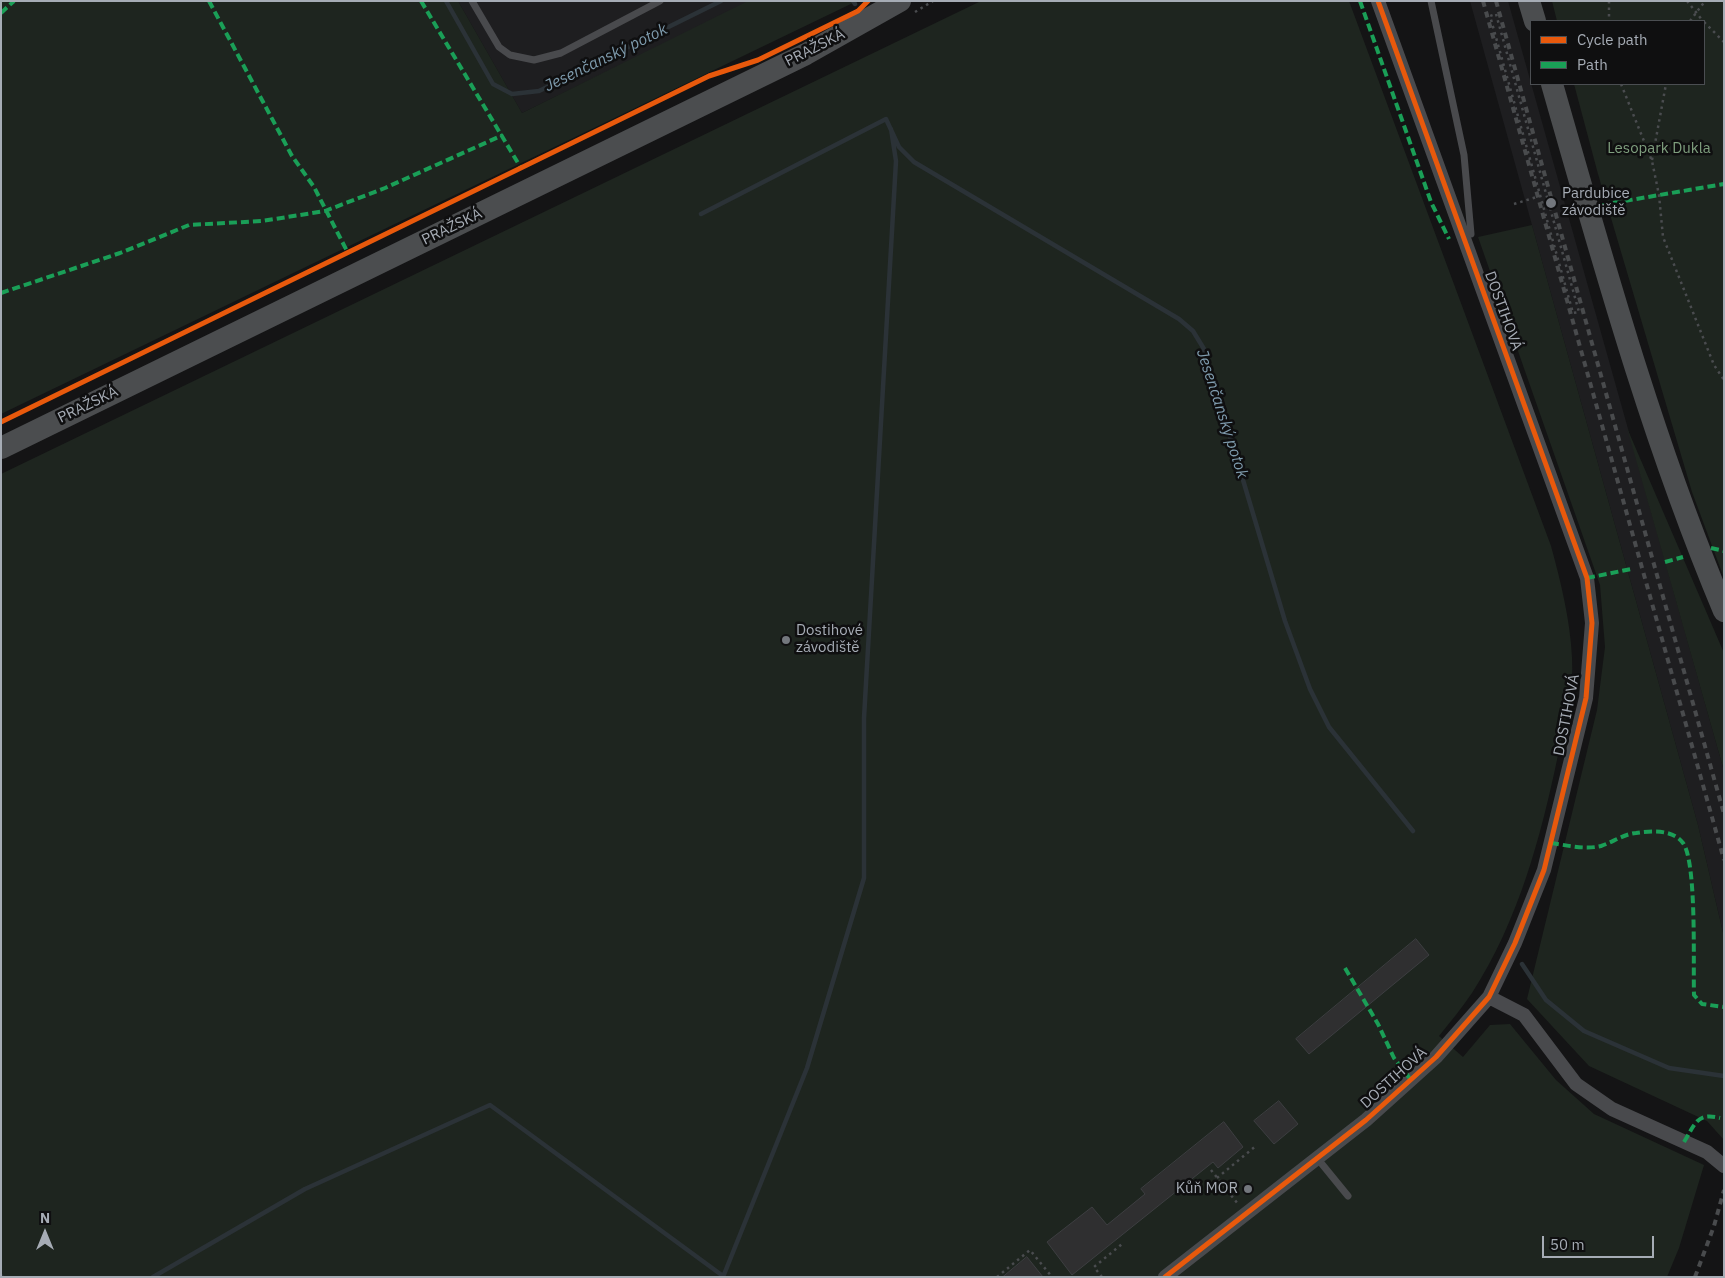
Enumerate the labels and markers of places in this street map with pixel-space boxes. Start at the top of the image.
place label: Pardubice závodiště [1562,185,1630,220]
marker: Pardubice závodiště [1544,196,1558,210]
place label: Dostihové závodiště [796,622,863,657]
marker: Dostihové závodiště [780,634,792,646]
place label: Kůň MOR [1176,1180,1238,1198]
marker: Kůň MOR [1242,1183,1254,1195]

